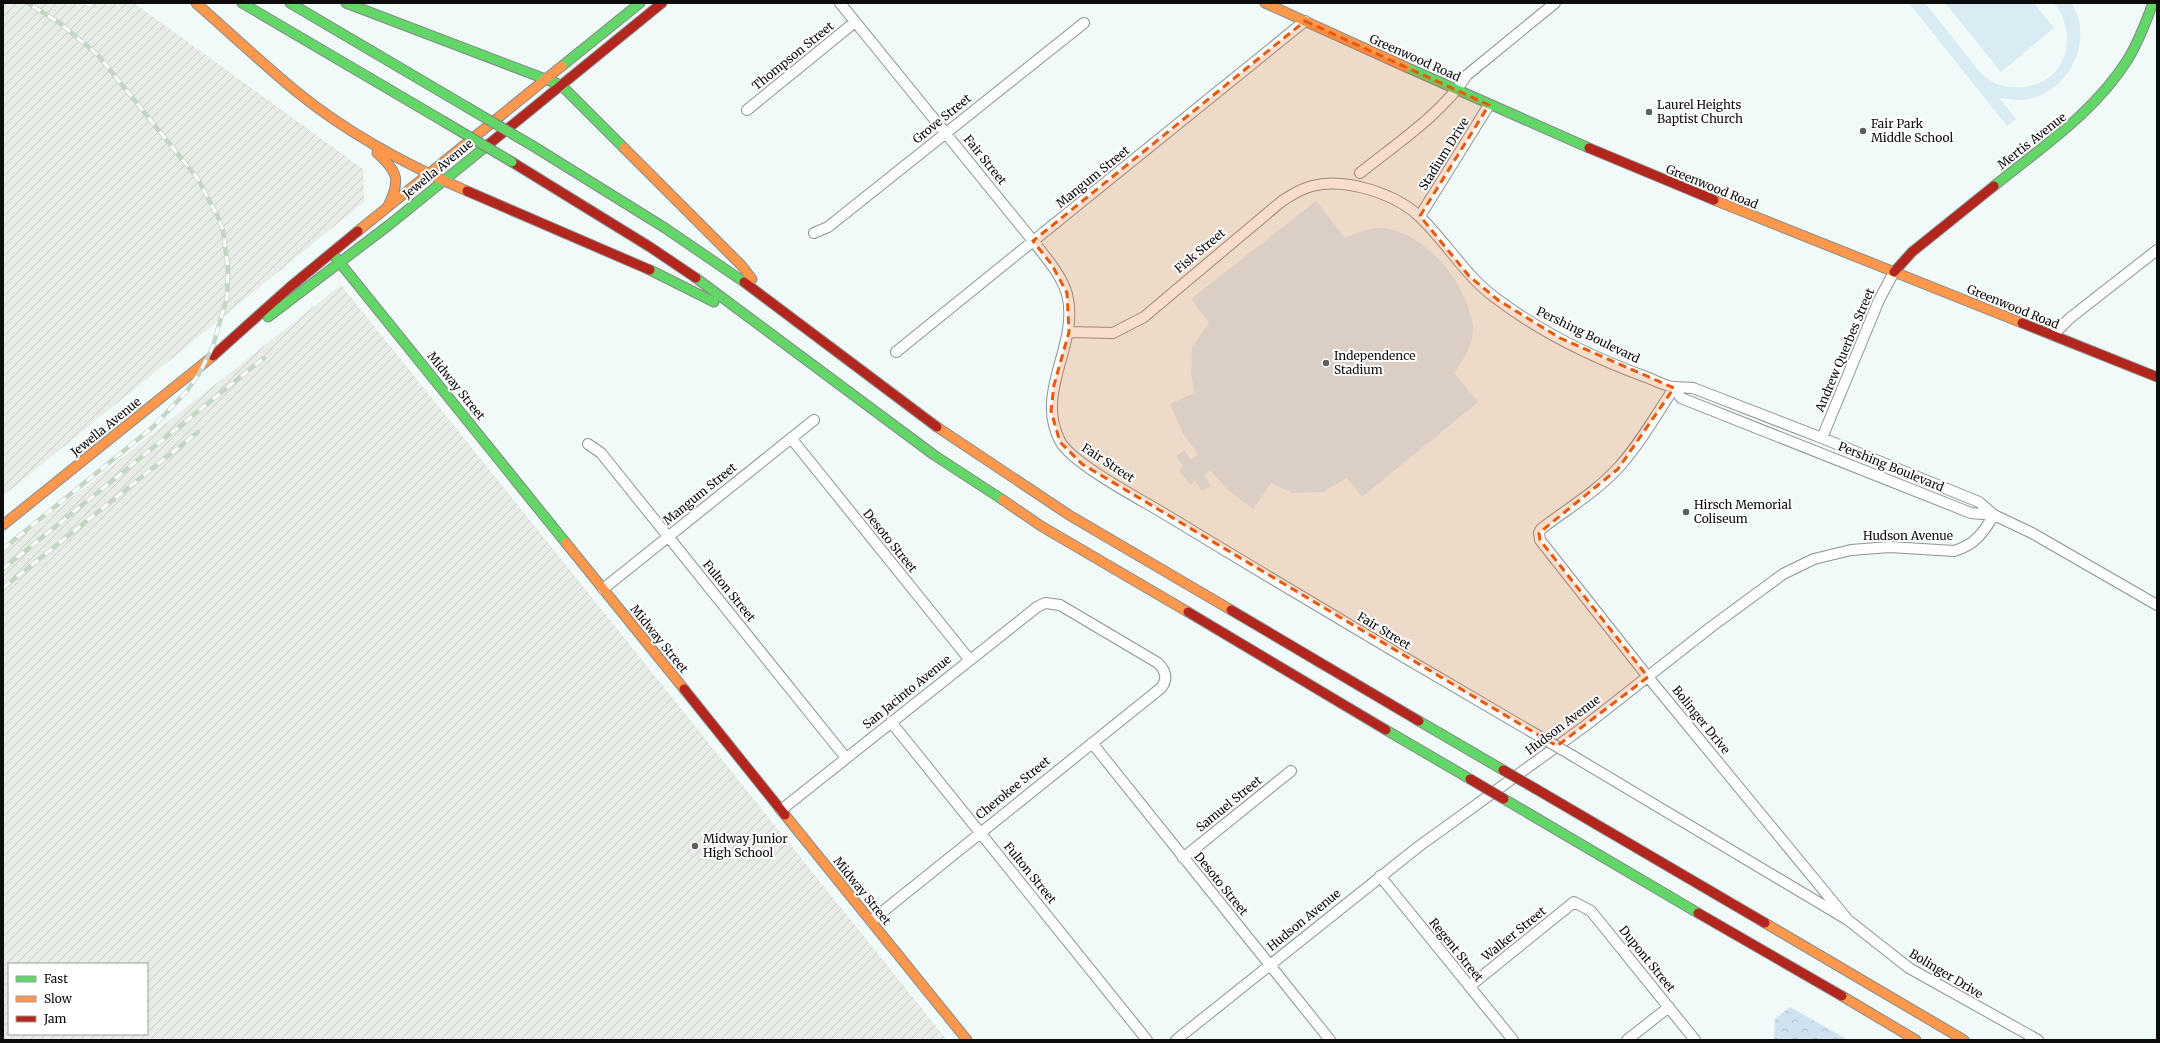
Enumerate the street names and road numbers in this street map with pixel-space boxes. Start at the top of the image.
street label: Thompson Street [749,18,837,93]
street label: Greenwood Road [1367,31,1463,84]
street label: Grove Street [909,90,974,147]
street label: Mertis Avenue [1994,109,2069,172]
street label: Stadium Drive [1415,115,1472,193]
street label: Fair Street [961,132,1010,188]
street label: Jewella Avenue [399,136,476,202]
street label: Mangum Street [1053,142,1133,211]
street label: Greenwood Road [1664,161,1760,212]
street label: Fisk Street [1171,225,1228,276]
street label: Greenwood Road [1965,281,2061,332]
street label: Andrew Querbes Street [1811,285,1878,415]
street label: Pershing Boulevard [1534,303,1642,366]
street label: Midway Street [424,349,489,423]
street label: Jewella Avenue [67,394,144,460]
street label: Pershing Boulevard [1836,438,1946,495]
street label: Fair Street [1079,440,1138,485]
street label: Mangum Street [660,459,740,528]
street label: Desoto Street [860,506,921,576]
street label: Hudson Avenue [1863,528,1953,543]
street label: Fulton Street [700,557,759,625]
street label: Midway Street [627,602,692,676]
street label: Fair Street [1355,609,1414,653]
street label: San Jacinto Avenue [860,651,954,732]
street label: Bolinger Drive [1669,683,1733,757]
street label: Hudson Avenue [1522,692,1603,758]
street label: Cherokee Street [973,753,1053,822]
street label: Samuel Street [1193,772,1265,835]
street label: Fulton Street [1001,839,1060,907]
street label: Desoto Street [1191,849,1252,919]
street label: Midway Street [830,854,895,928]
street label: Hudson Avenue [1264,885,1343,954]
street label: Walker Street [1478,903,1549,965]
street label: Regent Street [1426,915,1487,985]
street label: Dupont Street [1616,923,1679,995]
street label: Bolinger Drive [1907,946,1986,1001]

